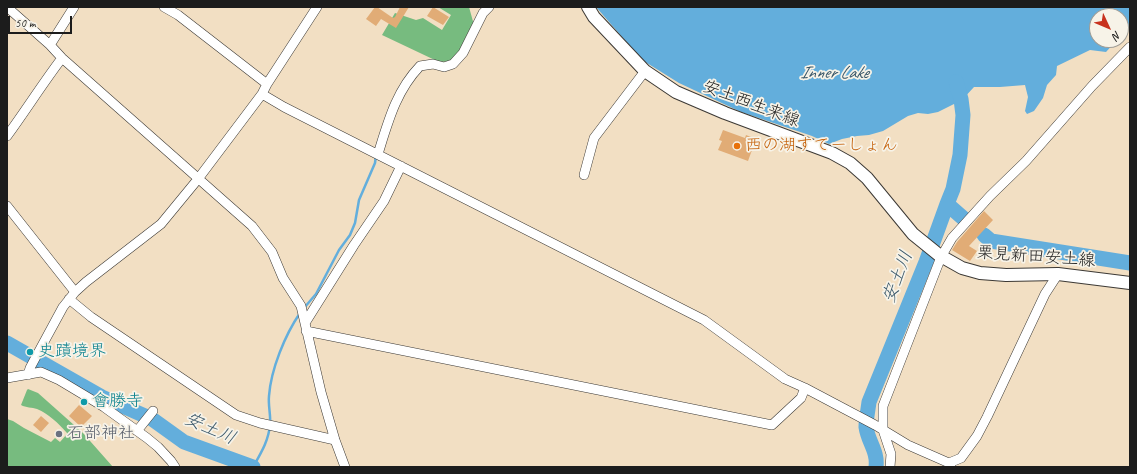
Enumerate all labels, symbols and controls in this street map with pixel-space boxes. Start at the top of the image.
scale bar [10,8,74,34]
north arrow [1089,8,1129,48]
text: 50 m [15,15,35,31]
text: N [1110,28,1124,43]
water label: Inner Lake [800,62,868,84]
street label: 安土西生来線 [700,76,802,132]
place label: 西の湖すてーしょん [745,136,898,156]
marker: 西の湖すてーしょん [732,141,742,151]
street label: 栗見新田安土線 [976,243,1096,271]
water label: 安土川 [878,248,918,306]
place label: 史蹟境界 [38,342,106,362]
marker: 史蹟境界 [25,347,35,357]
place label: 會勝寺 [92,392,143,412]
marker: 會勝寺 [79,397,89,407]
water label: 安土川 [181,408,239,450]
place label: 石部神社 [67,424,135,444]
marker: 石部神社 [54,429,64,439]

